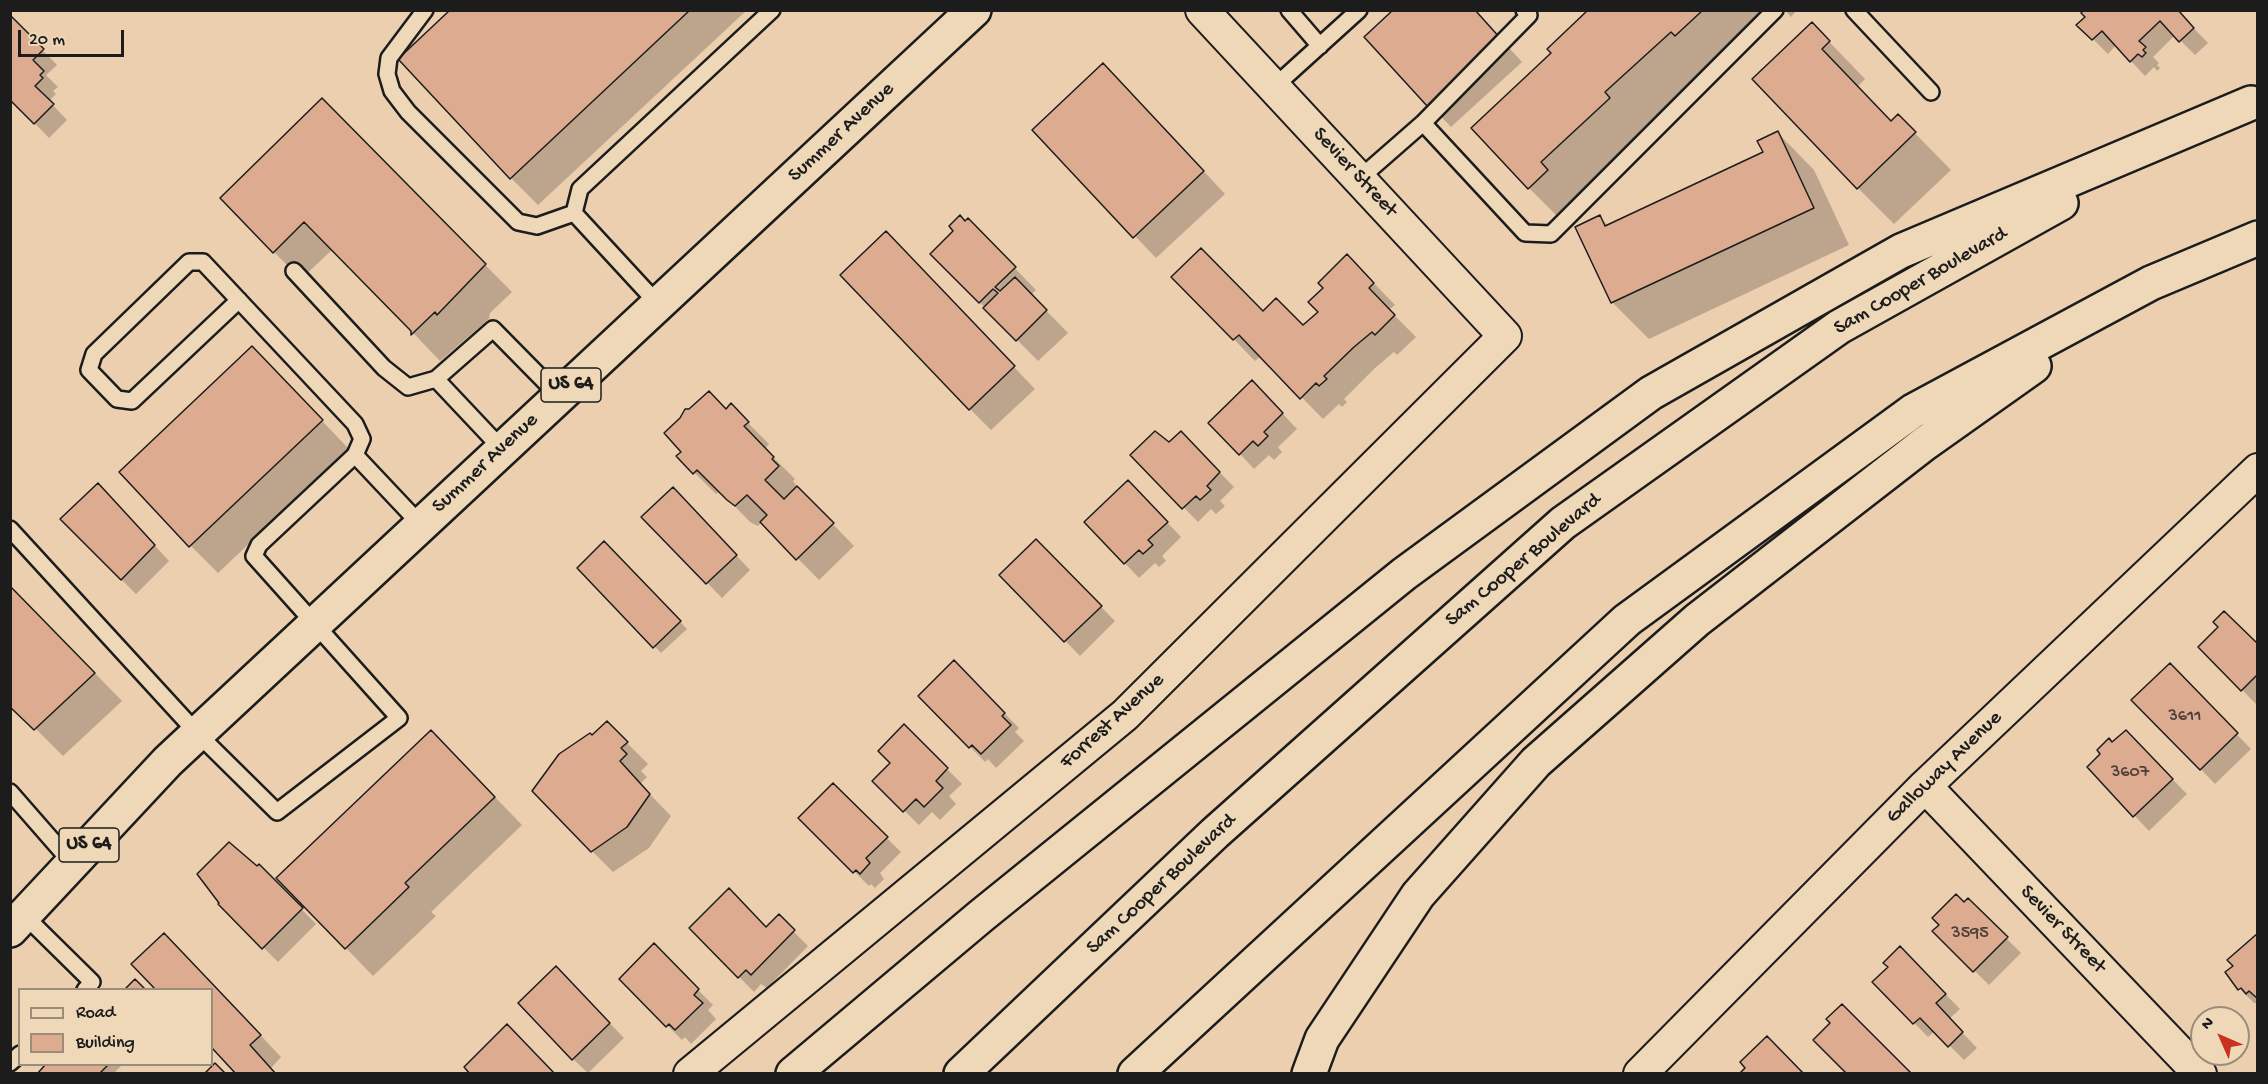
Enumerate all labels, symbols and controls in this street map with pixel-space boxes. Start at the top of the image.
scale bar [21,18,128,56]
text: 20 m [29,30,65,51]
street label: Summer Avenue [784,77,900,189]
street label: Sevier Street [1306,123,1402,223]
street label: Sam Cooper Boulevard [1830,222,2012,342]
road number: US 64 [541,368,601,402]
street label: Summer Avenue [428,408,544,520]
street label: Sam Cooper Boulevard [1441,488,1607,634]
street label: Forrest Avenue [1056,669,1170,775]
street label: Galloway Avenue [1882,706,2008,830]
house number: 3611 [2168,706,2202,728]
house number: 3607 [2111,762,2149,784]
street label: Sam Cooper Boulevard [1082,809,1242,961]
road number: US 64 [59,828,119,862]
street label: Sevier Street [2013,880,2111,980]
house number: 3595 [1951,923,1989,945]
legend [18,988,213,1066]
text: Road [76,1003,115,1024]
north arrow [2190,1006,2250,1066]
text: N [2198,1014,2219,1035]
text: Building [76,1033,135,1054]

